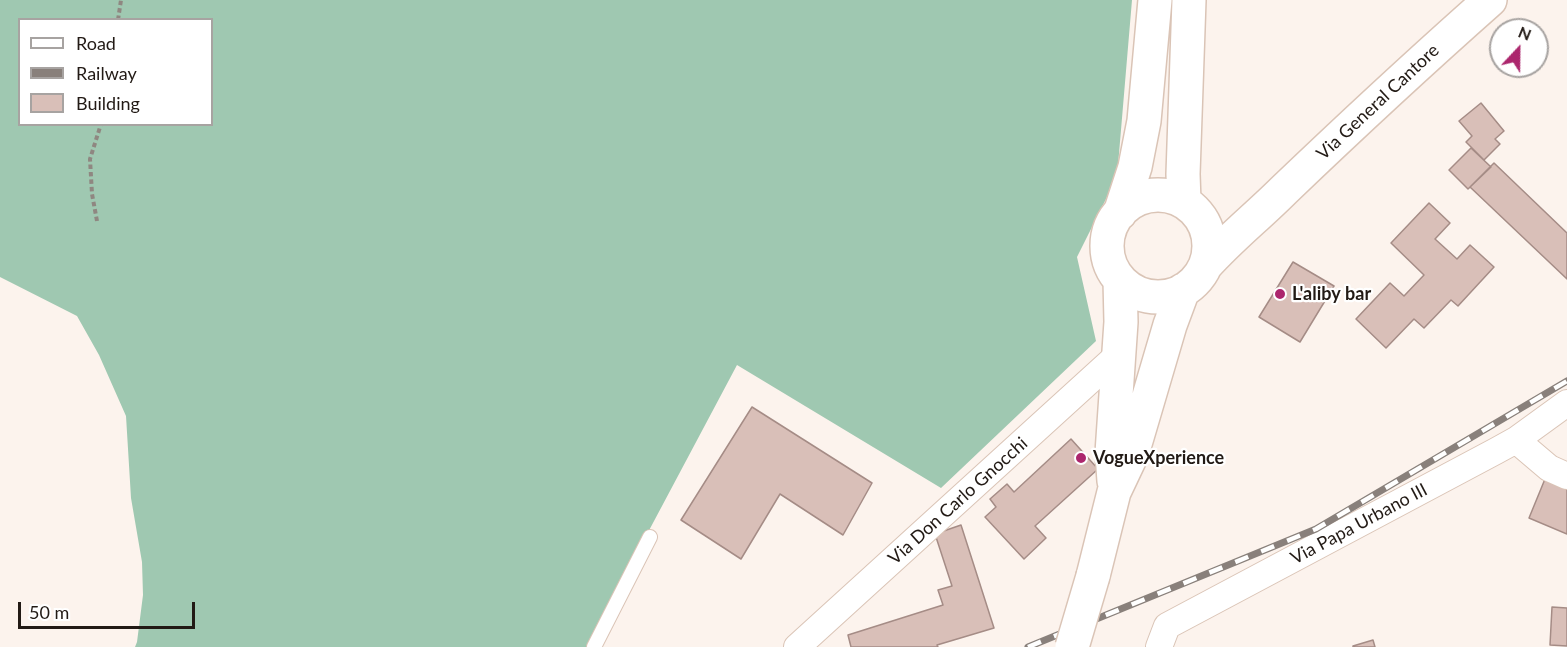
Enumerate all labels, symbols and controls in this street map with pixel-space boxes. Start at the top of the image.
legend [18,18,213,126]
north arrow [1489,18,1549,78]
text: N [1516,22,1534,44]
text: Road [76,32,116,54]
street label: Via General Cantore [1312,40,1444,164]
text: Railway [76,62,137,84]
text: Building [76,92,140,114]
place label: L'aliby bar [1292,283,1371,305]
marker: L'aliby bar [1273,287,1287,301]
street label: Via Don Carlo Gnocchi [884,433,1032,569]
place label: VogueXperience [1093,447,1224,469]
marker: VogueXperience [1074,451,1088,465]
street label: Via Papa Urbano III [1287,479,1431,569]
scale bar [21,590,198,628]
text: 50 m [29,601,69,623]

